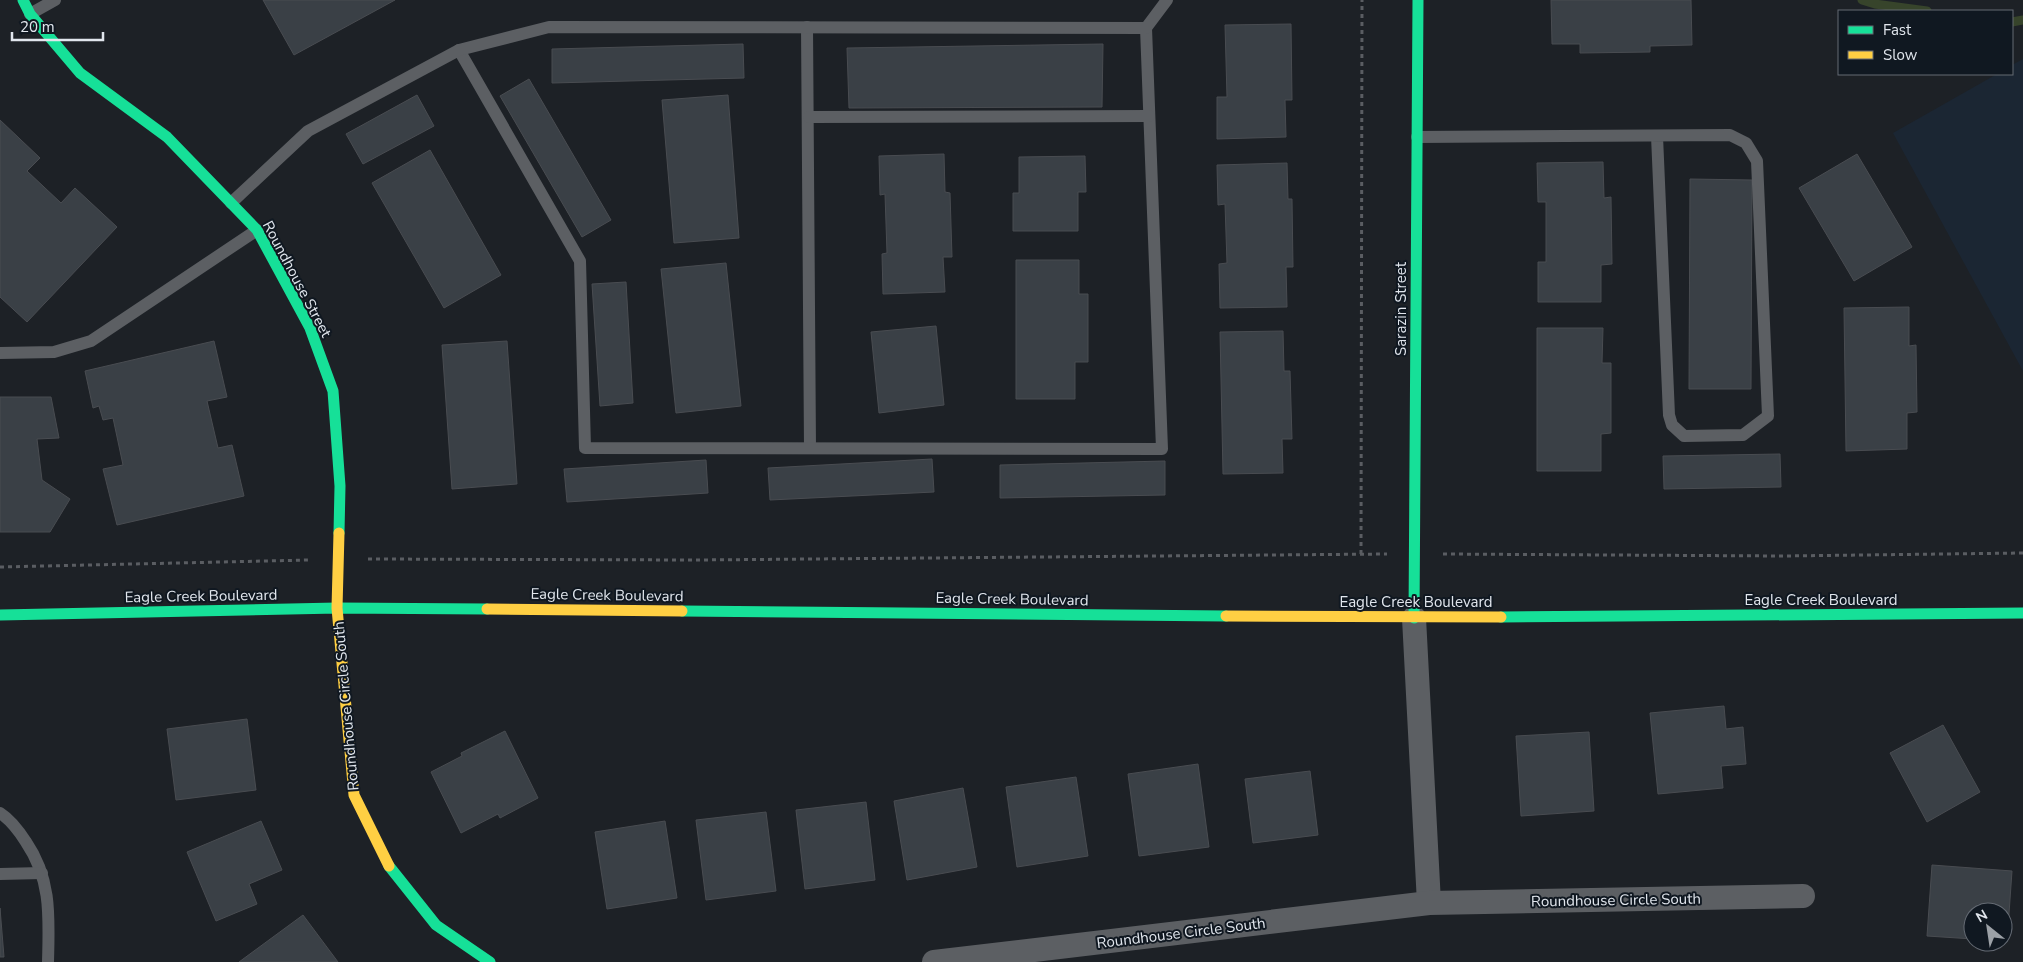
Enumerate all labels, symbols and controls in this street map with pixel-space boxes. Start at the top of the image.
scale bar [12,10,104,42]
legend [1838,10,2013,75]
text: 20 m [20,17,55,37]
text: Fast [1883,20,1912,40]
text: Slow [1883,45,1918,65]
street label: Roundhouse Street [258,217,336,341]
street label: Sarazin Street [1391,261,1411,356]
street label: Eagle Creek Boulevard [530,584,684,606]
street label: Eagle Creek Boulevard [124,585,278,607]
street label: Eagle Creek Boulevard [935,588,1089,610]
street label: Eagle Creek Boulevard [1745,590,1897,610]
street label: Eagle Creek Boulevard [1340,592,1492,612]
street label: Roundhouse Circle South [329,620,363,792]
street label: Roundhouse Circle South [1531,889,1701,911]
north arrow [1963,902,2013,952]
text: N [1972,905,1991,927]
street label: Roundhouse Circle South [1095,913,1267,953]

